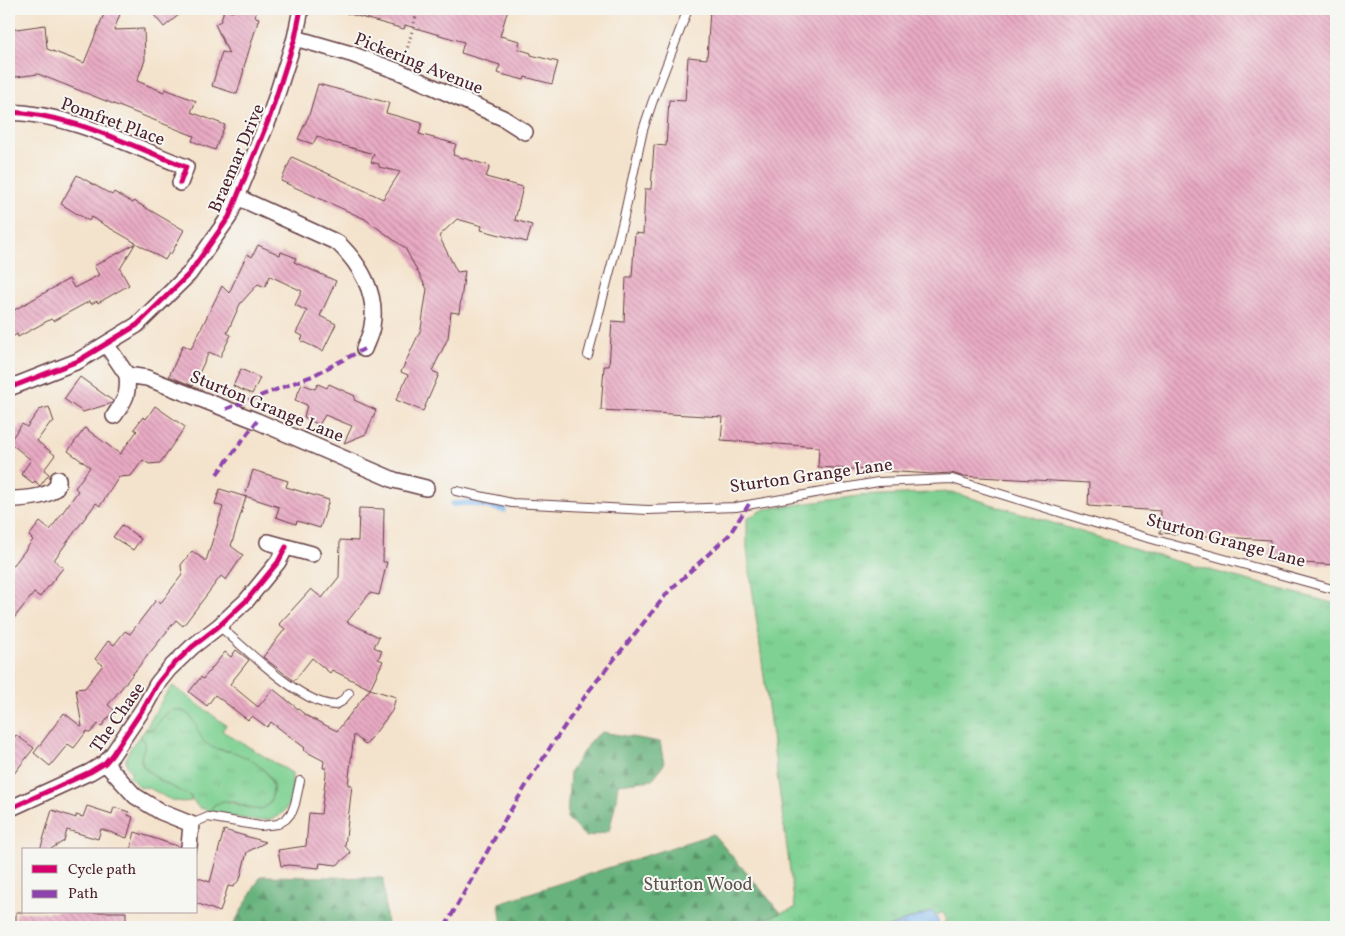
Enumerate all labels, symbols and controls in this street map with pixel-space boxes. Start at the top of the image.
street label: Pickering Avenue [350,27,487,102]
street label: Pomfret Place [57,92,168,153]
street label: Braemar Drive [203,100,272,217]
street label: Sturton Grange Lane [186,365,347,450]
street label: Sturton Grange Lane [728,453,894,500]
street label: Sturton Grange Lane [1143,508,1308,575]
street label: The Chase [85,678,152,758]
legend [22,848,198,914]
text: Cycle path [68,860,136,881]
park label: Sturton Wood [643,873,753,898]
text: Path [68,884,98,905]

